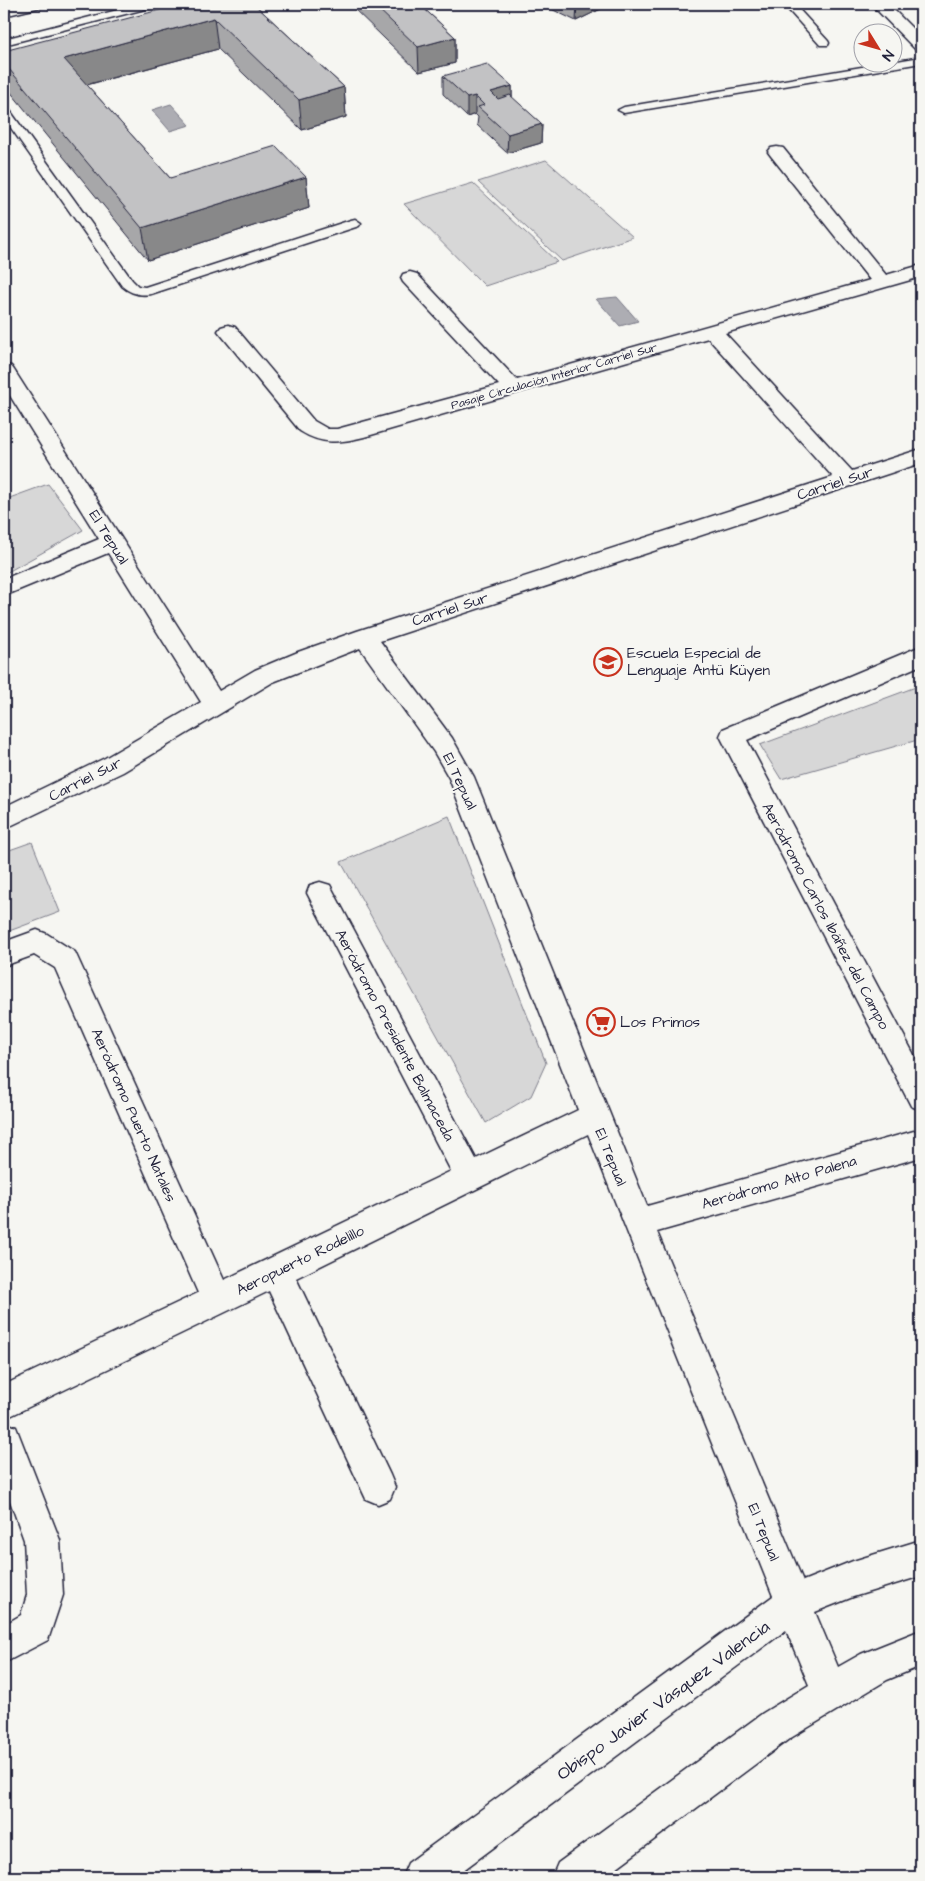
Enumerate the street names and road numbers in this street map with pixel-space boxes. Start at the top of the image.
street label: Pasaje Circulación Interior Carriel Sur [449,339,660,414]
street label: Carriel Sur [794,461,876,506]
street label: El Tepual [84,506,134,569]
street label: Carriel Sur [409,587,491,632]
street label: El Tepual [437,749,482,813]
street label: Carriel Sur [45,752,125,807]
street label: Aeródromo Carlos Ibáñez del Campo [757,799,895,1034]
street label: Aeródromo Presidente Balmaceda [330,926,460,1145]
street label: Aeródromo Puerto Natales [86,1025,182,1206]
street label: El Tepual [589,1125,632,1189]
street label: Aeródromo Alto Palena [699,1150,859,1215]
street label: Aeropuerto Rodelillo [233,1220,368,1301]
street label: El Tepual [742,1500,785,1564]
street label: Obispo Javier Vásquez Valencia [552,1614,775,1786]

